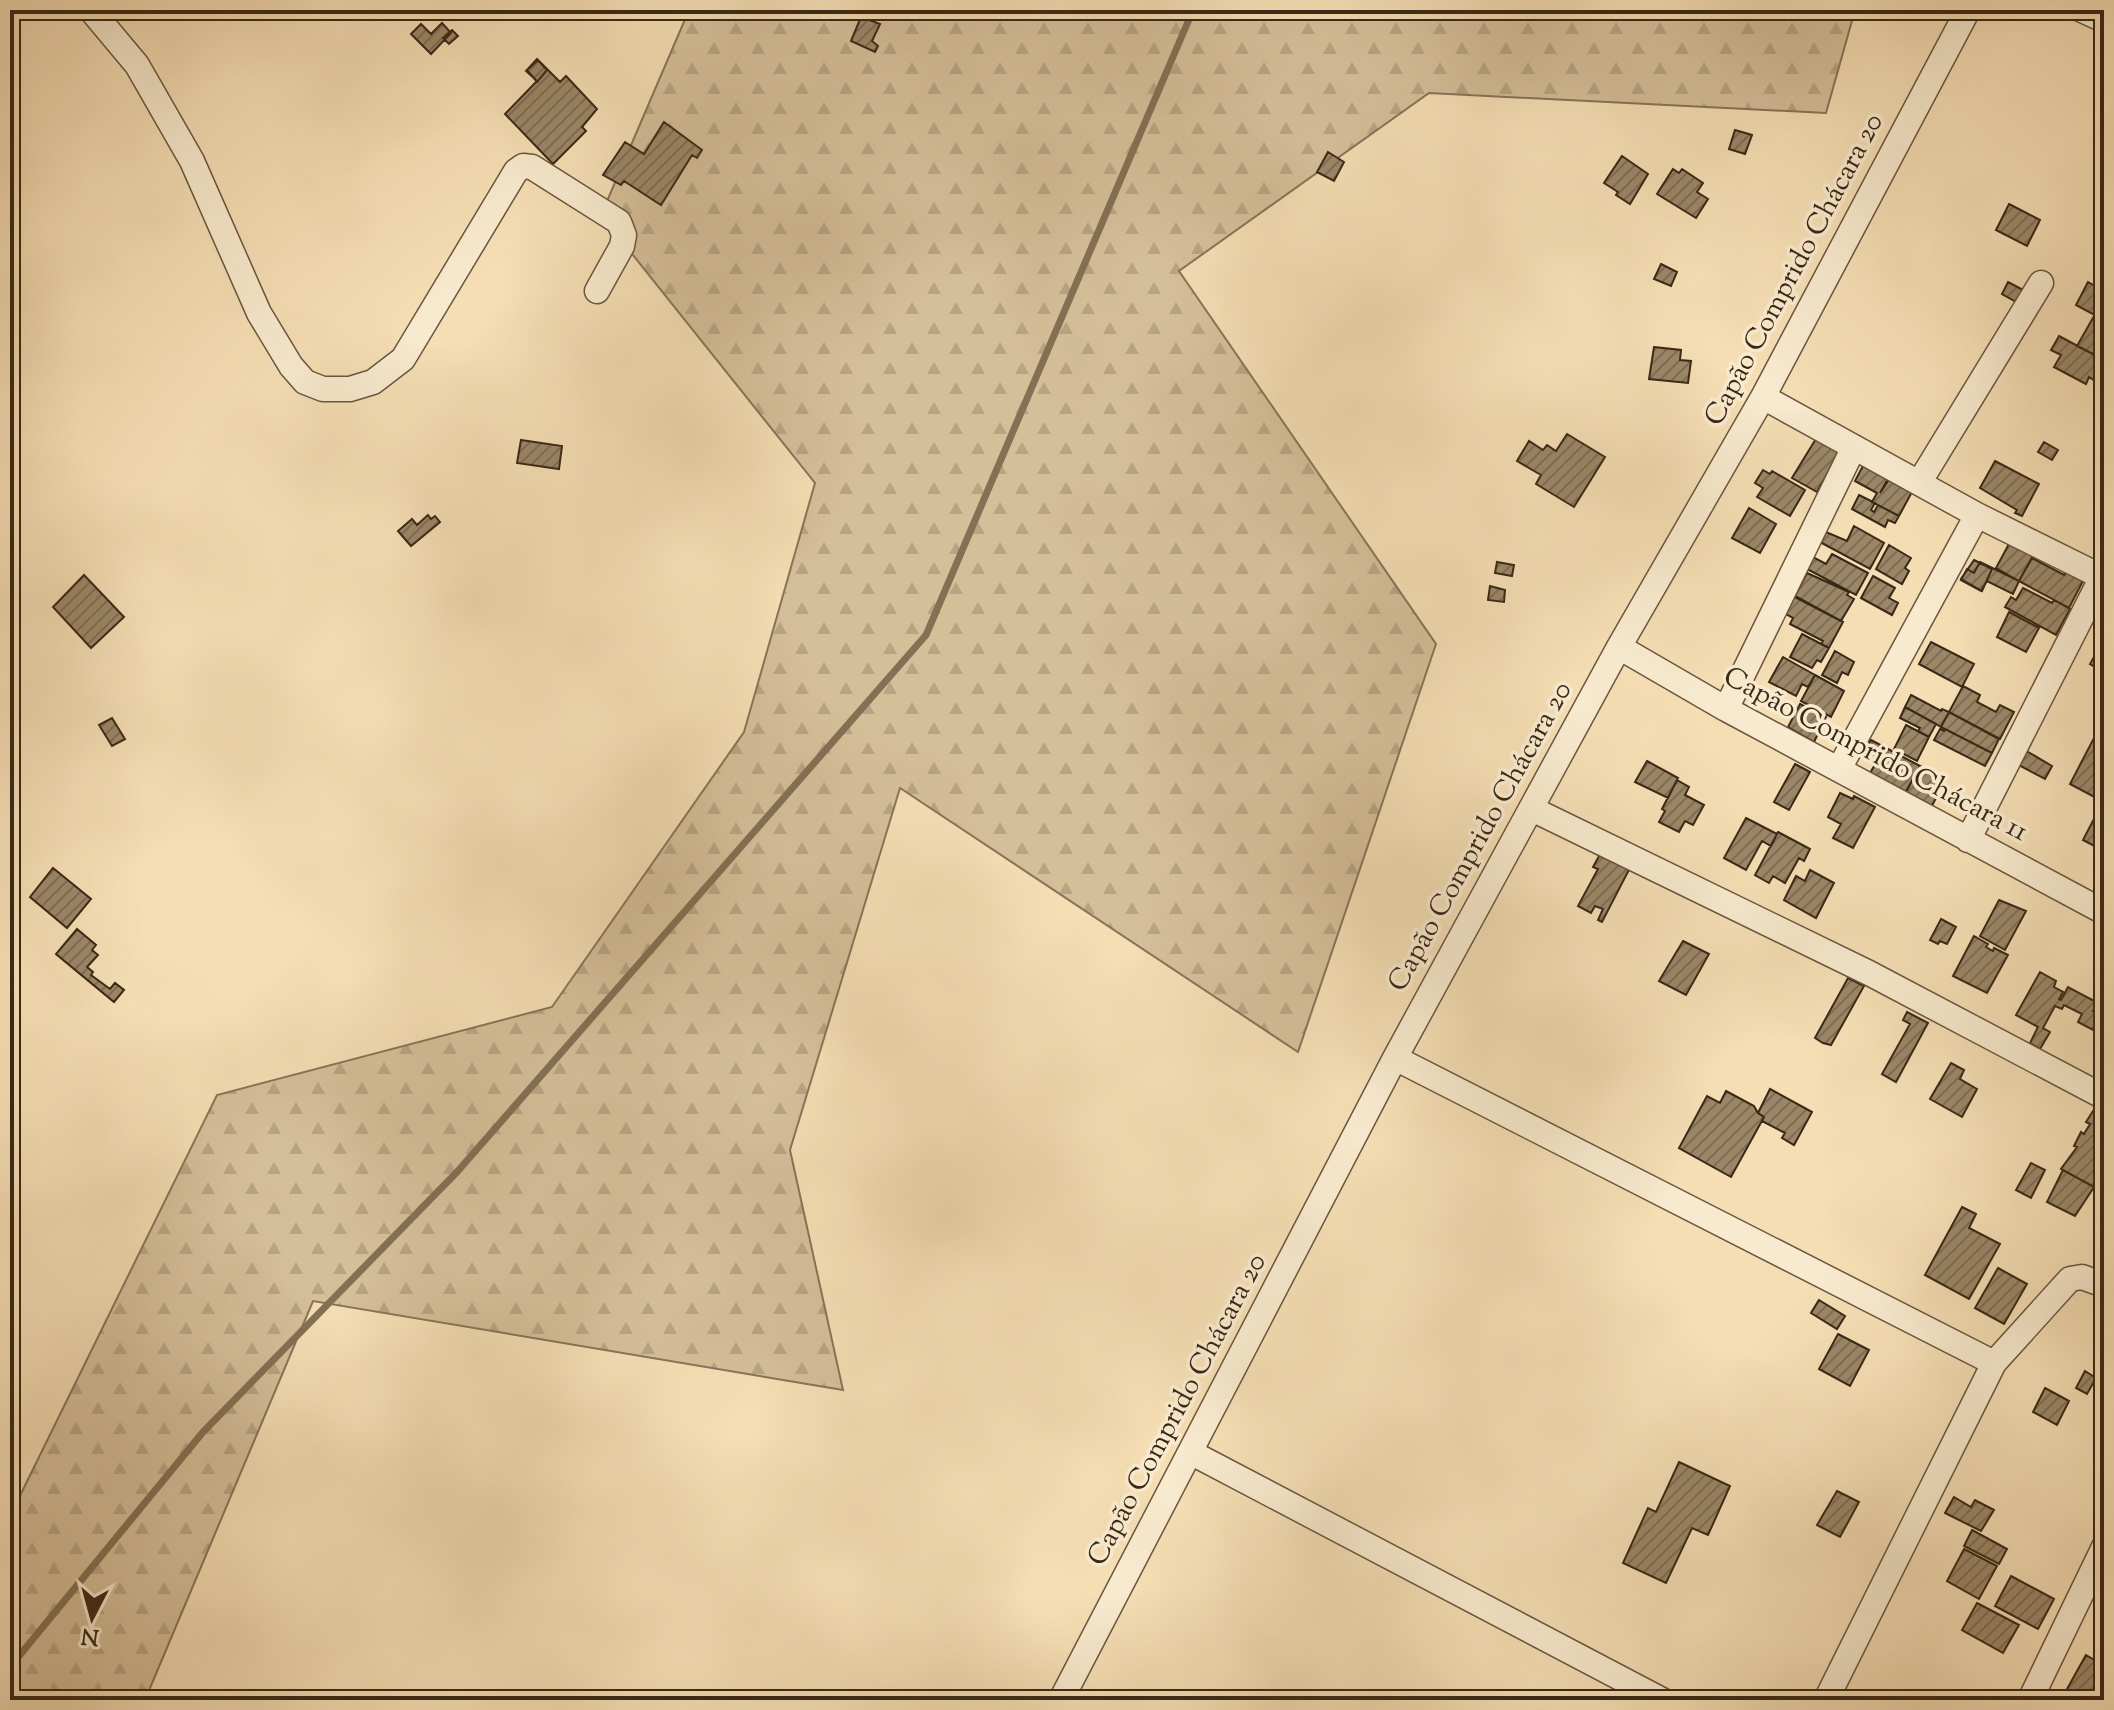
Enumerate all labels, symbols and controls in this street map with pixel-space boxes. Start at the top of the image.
street label: Capão Comprido Chácara 20 [1695,107,1895,433]
street label: Capão Comprido Chácara 11 [1716,658,2034,852]
street label: Capão Comprido Chácara 20 [1379,675,1583,999]
street label: Capão Comprido Chácara 20 [1078,1247,1278,1573]
north arrow [52,1578,132,1658]
text: N [79,1618,101,1652]

